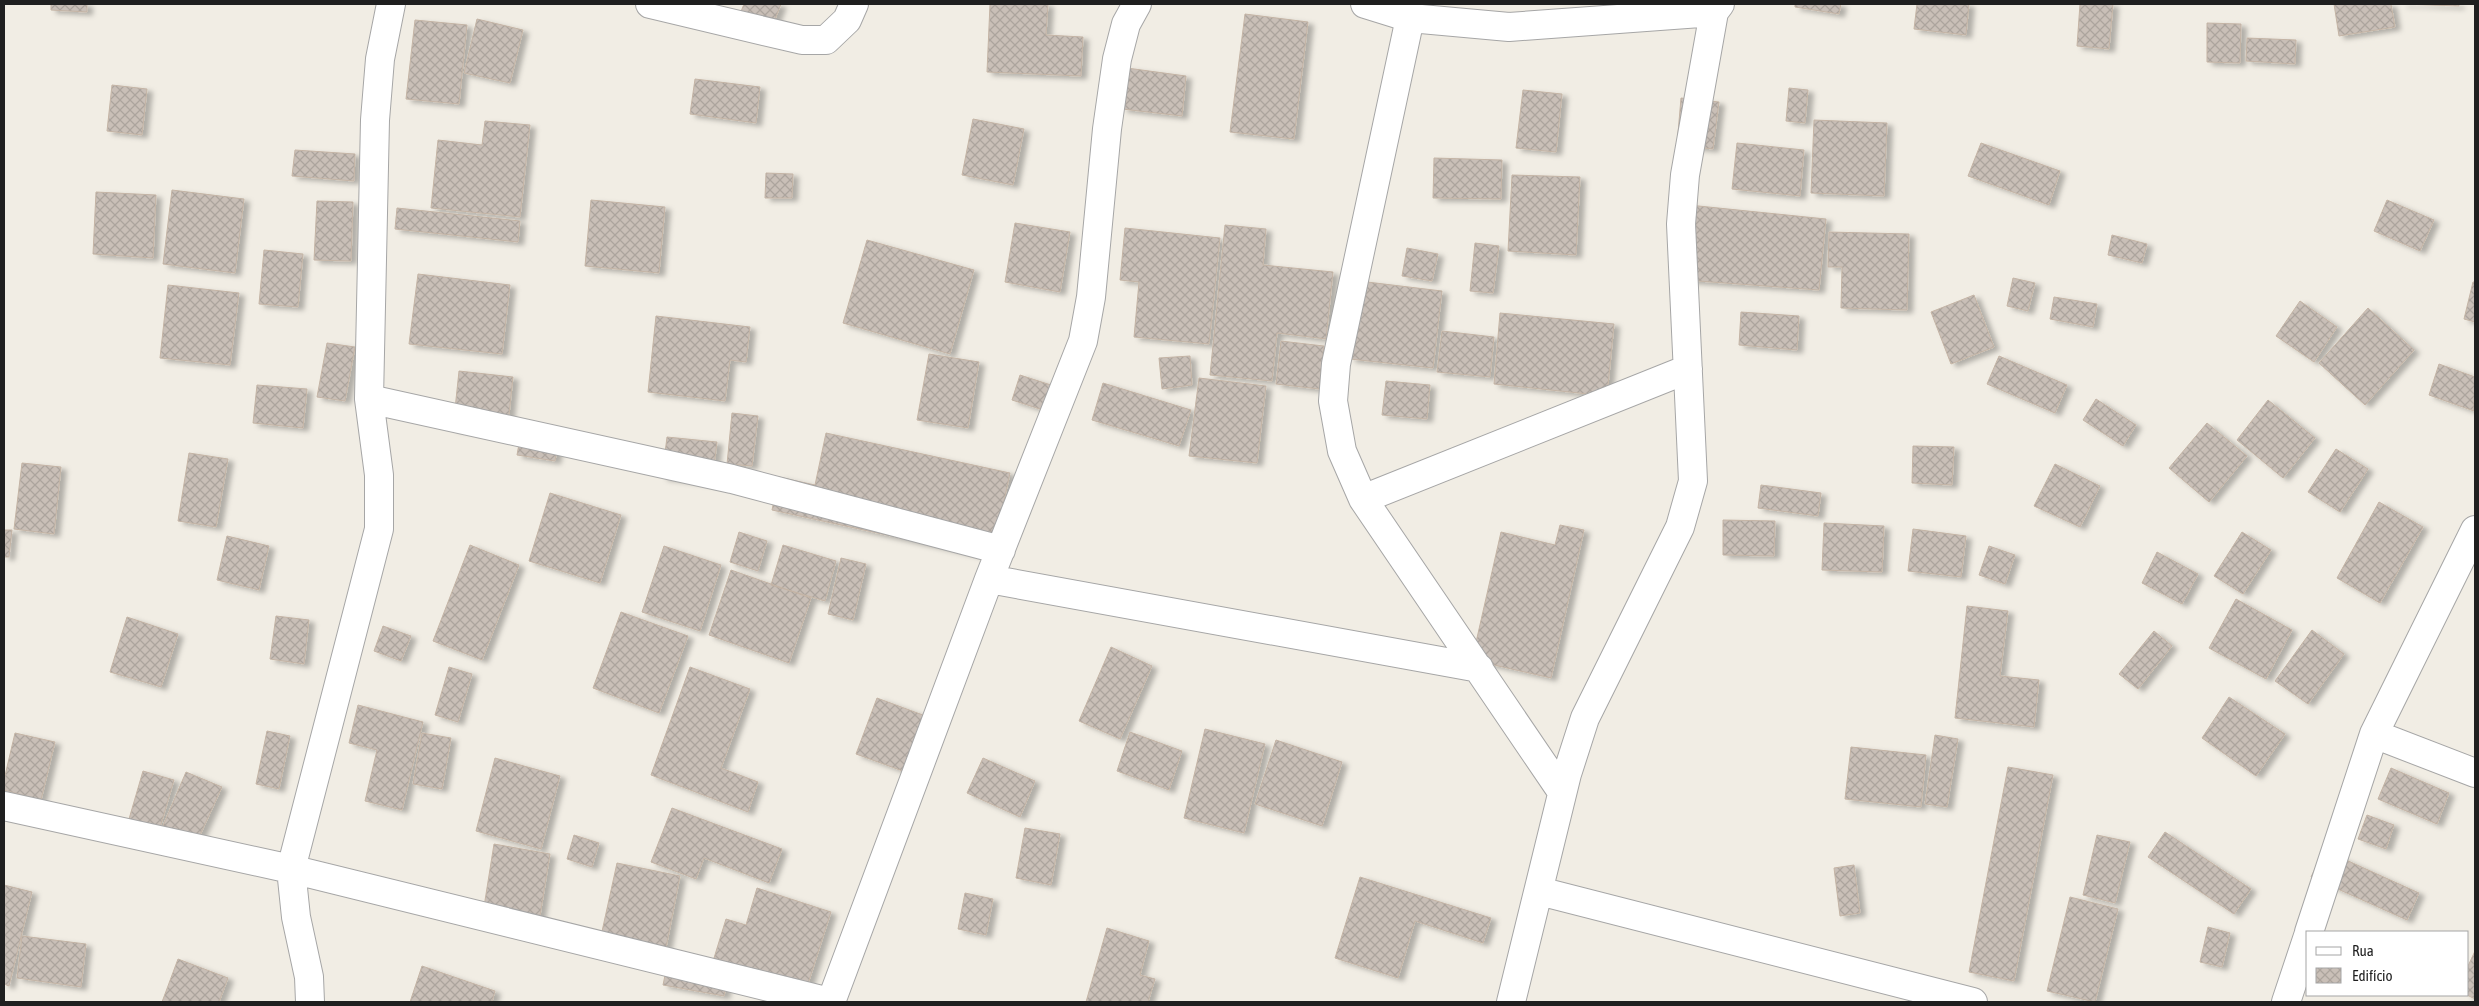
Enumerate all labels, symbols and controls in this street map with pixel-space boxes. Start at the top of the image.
legend [2306,931,2469,996]
text: Rua [2352,942,2374,959]
text: Edifício [2352,967,2393,984]

